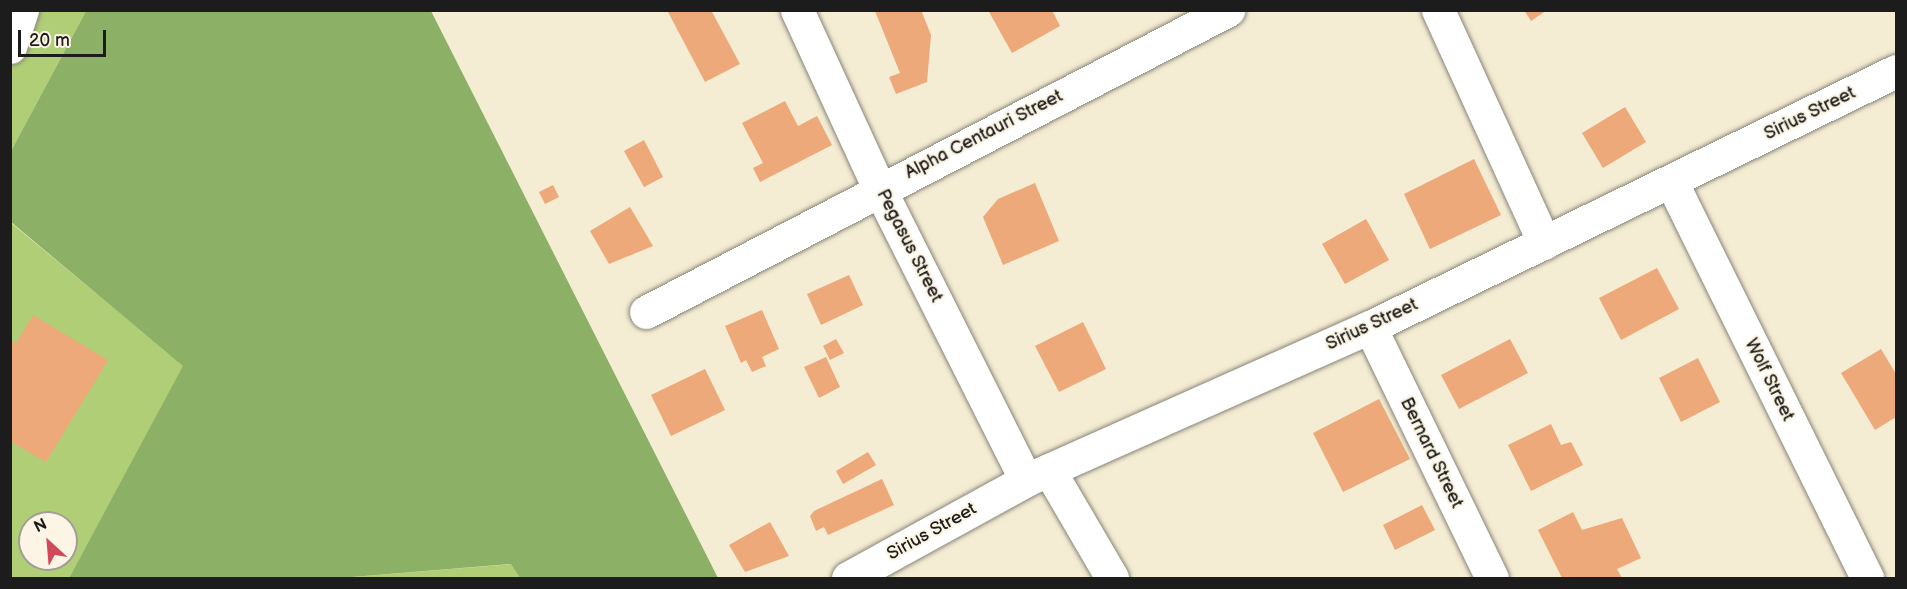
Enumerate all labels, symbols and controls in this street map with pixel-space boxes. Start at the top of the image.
scale bar [21,18,110,56]
text: 20 m [29,30,70,51]
street label: Sirius Street [1761,83,1859,145]
street label: Alpha Centauri Street [901,86,1067,184]
street label: Pegasus Street [871,186,947,306]
street label: Sirius Street [1323,294,1421,356]
street label: Wolf Street [1740,335,1798,425]
street label: Bernard Street [1395,394,1467,512]
street label: Sirius Street [883,499,981,565]
north arrow [18,511,78,571]
text: N [31,515,50,537]

